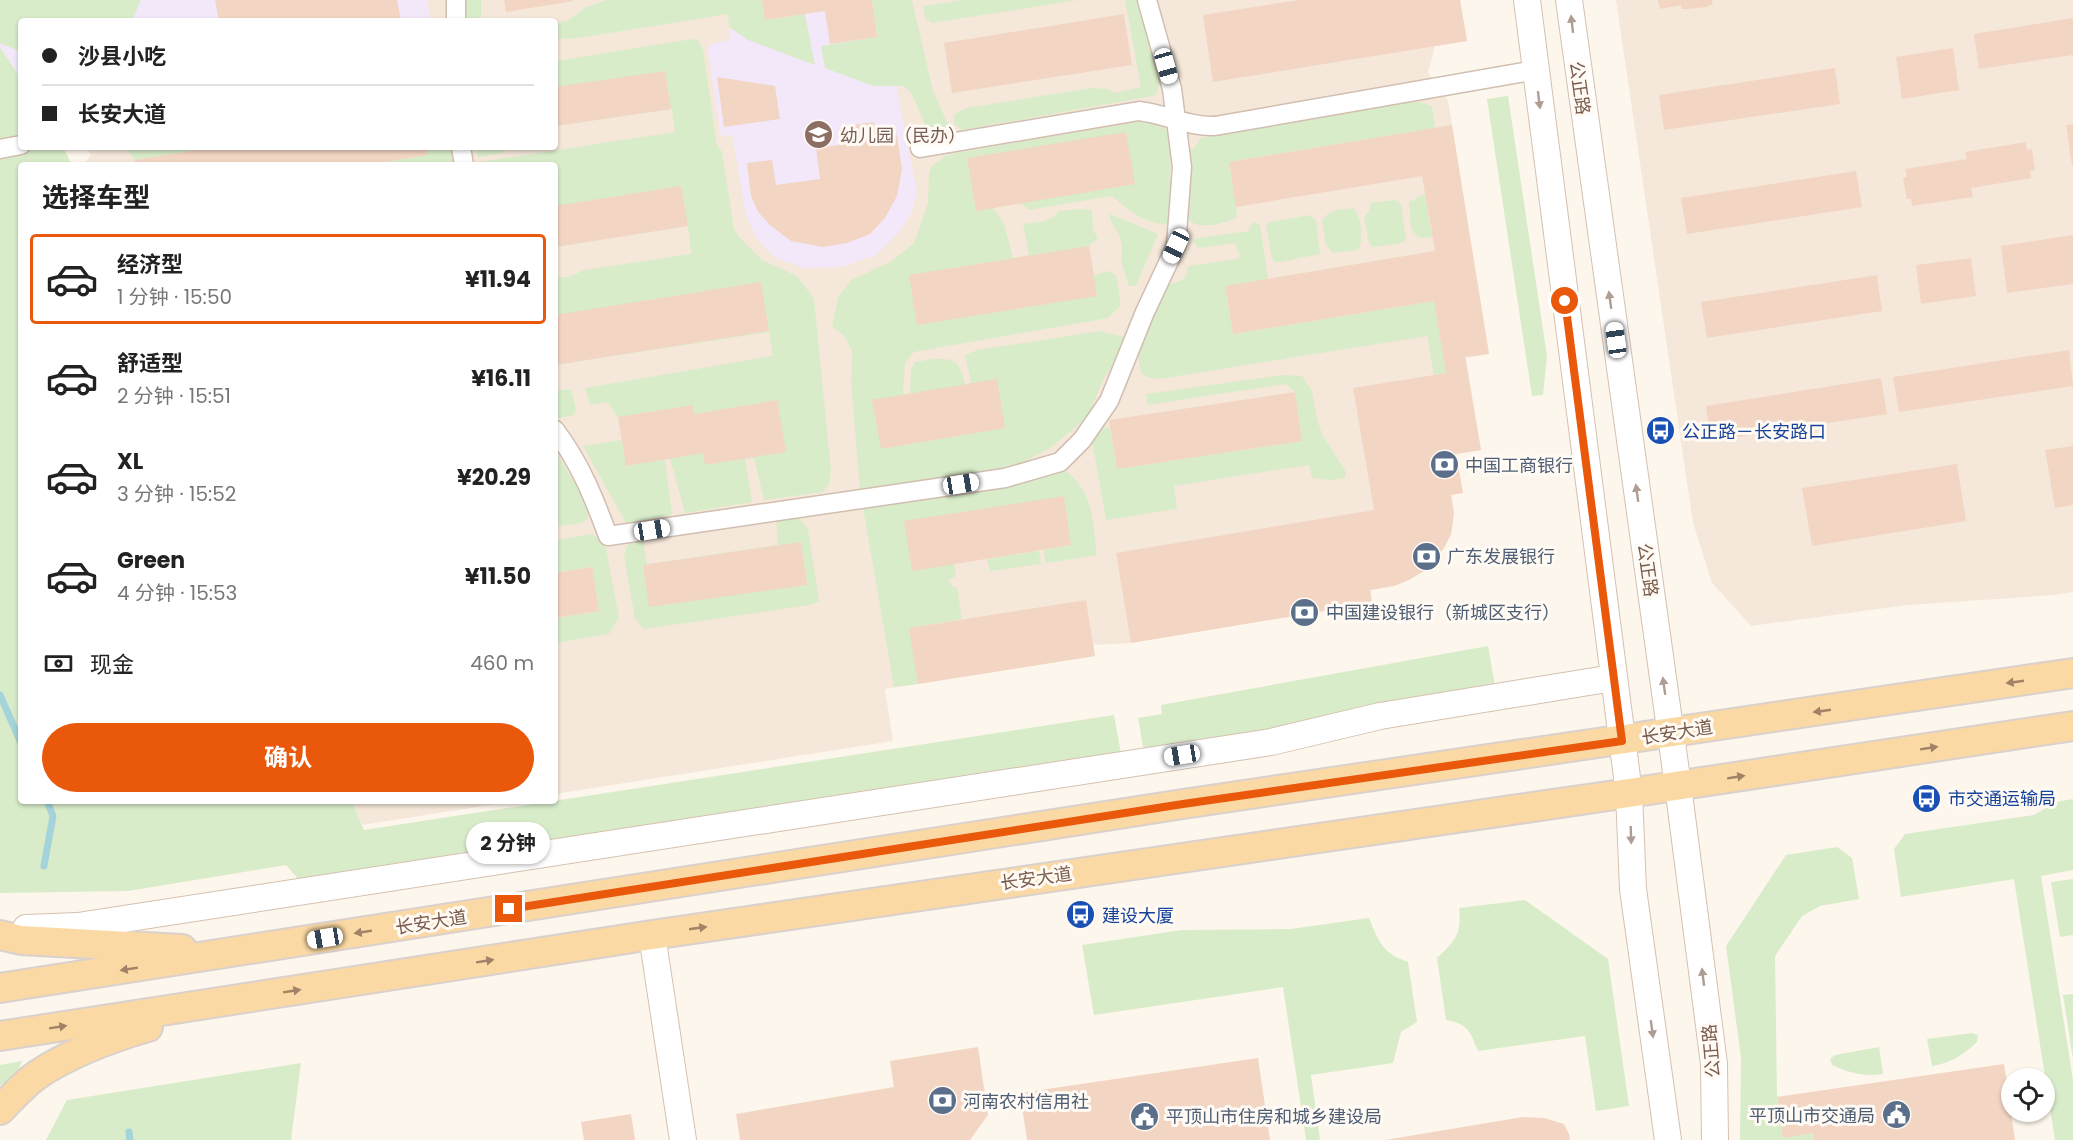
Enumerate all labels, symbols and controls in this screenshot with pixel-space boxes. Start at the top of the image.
one-way arrow [1567,14,1577,33]
text: 沙县小吃 [78,41,166,72]
car [1152,46,1180,86]
street label: 公正路 [1564,60,1596,116]
one-way arrow [1535,90,1544,109]
text: 长安大道 [78,99,166,130]
school or university icon: 幼儿园（民办） [803,119,835,151]
place label: 幼儿园（民办） [840,123,966,148]
text: 选择车型 [42,179,150,216]
car [1160,226,1192,266]
text: 经济型 [117,249,183,280]
icon: car [45,252,99,306]
text: ¥11.94 [465,264,531,295]
text: 1 分钟 · 15:50 [117,283,232,311]
route start [1551,287,1578,314]
one-way arrow [1605,291,1614,310]
car [1605,321,1627,359]
text: 舒适型 [117,348,183,379]
icon: car [45,351,99,405]
text: ¥16.11 [471,363,531,394]
text: 2 分钟 · 15:51 [117,382,231,410]
bus stop icon: 公正路－长安路口 [1645,415,1677,447]
place label: 公正路－长安路口 [1682,419,1826,444]
text: XL [117,446,143,477]
bank icon: 中国工商银行 [1428,449,1460,481]
icon: car [45,450,99,504]
place label: 中国工商银行 [1465,453,1573,478]
text: ¥20.29 [457,462,531,493]
car [942,472,980,496]
text: 3 分钟 · 15:52 [117,480,236,508]
one-way arrow [1632,484,1642,503]
car [633,518,671,542]
bank icon: 广东发展银行 [1410,540,1442,572]
street label: 公正路 [1632,542,1664,598]
place label: 广东发展银行 [1447,544,1555,569]
text: Green [117,545,185,576]
icon: car [45,549,99,603]
text: ¥11.50 [465,561,531,592]
text: 4 分钟 · 15:53 [117,579,237,607]
bank icon: 中国建设银行（新城区支行） [1289,596,1321,628]
place label: 中国建设银行（新城区支行） [1326,600,1560,625]
icon: cash [42,647,75,680]
text: 现金 [90,649,134,680]
text: 460 m [470,649,534,677]
one-way arrow [1660,677,1669,696]
one-way arrow [2006,677,2025,686]
one-way arrow [1813,706,1832,715]
street label: 长安大道 [1639,714,1715,750]
button: 确认 [42,723,534,792]
car [1163,743,1201,767]
one-way arrow [1920,743,1939,752]
one-way arrow [1727,773,1746,782]
bus stop icon: 市交通运输局 [1911,782,1943,814]
place label: 市交通运输局 [1948,786,2056,811]
callout: 2 分钟 [467,822,551,864]
one-way arrow [1626,825,1635,844]
text: 2 分钟 [480,829,536,857]
street label: 长安大道 [999,861,1073,895]
route end [495,895,522,922]
bus stop icon: 建设大厦 [1065,899,1097,931]
place label: 建设大厦 [1102,903,1174,928]
street label: 长安大道 [393,904,469,940]
one-way arrow [689,924,708,933]
car [306,926,344,950]
one-way arrow [353,928,372,937]
one-way arrow [475,956,494,965]
one-way arrow [119,964,138,973]
one-way arrow [1698,968,1708,987]
one-way arrow [283,986,302,995]
one-way arrow [1648,1019,1657,1038]
one-way arrow [48,1022,67,1031]
street label: 公正路 [1696,1023,1726,1079]
map controls [2001,1068,2055,1122]
button: locate [2001,1068,2055,1122]
bank icon: 河南农村信用社 [926,1085,958,1117]
place label: 河南农村信用社 [963,1089,1089,1114]
public building icon: 平顶山市交通局 [1880,1099,1912,1131]
public building icon: 平顶山市住房和城乡建设局 [1129,1100,1161,1132]
place label: 平顶山市交通局 [1749,1103,1875,1128]
place label: 平顶山市住房和城乡建设局 [1166,1104,1382,1129]

